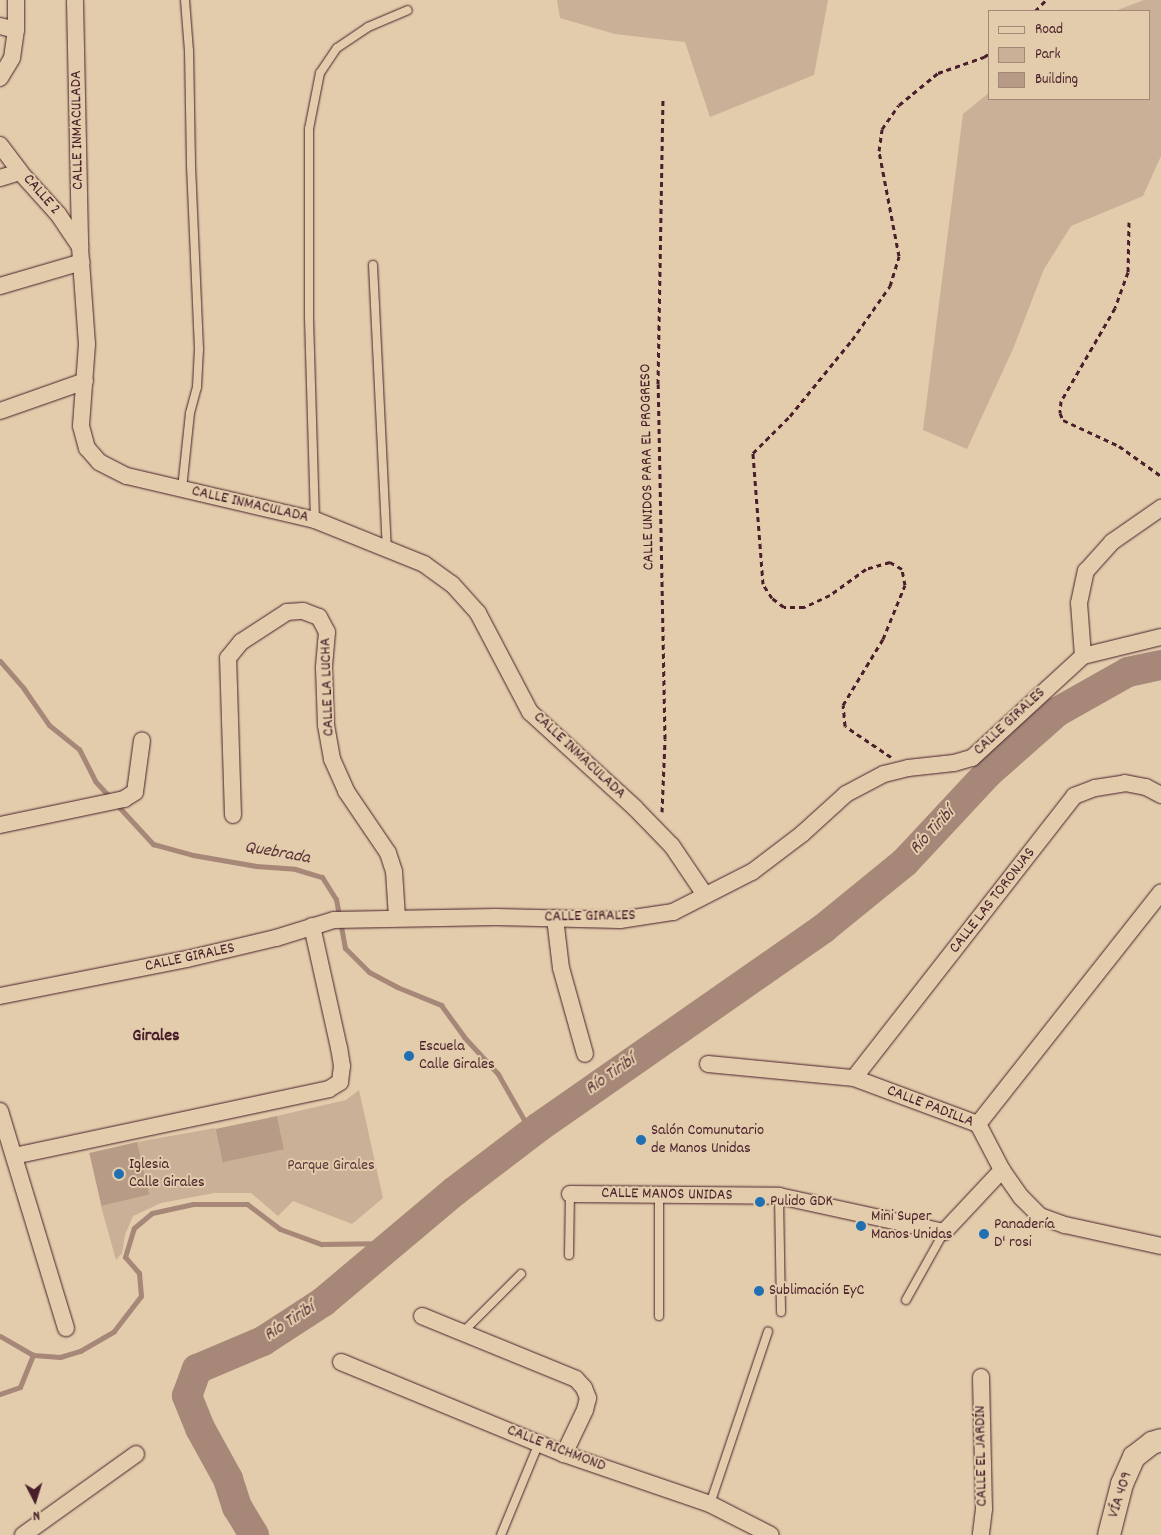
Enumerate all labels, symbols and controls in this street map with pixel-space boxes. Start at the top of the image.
legend [988,10,1151,100]
text: Road [1035,19,1063,41]
text: Park [1035,44,1061,66]
text: Building [1035,69,1078,91]
street label: CALLE INMACULADA [67,70,89,190]
street label: CALLE 2 [18,171,64,219]
street label: CALLE UNIDOS PARA EL PROGRESO [637,364,659,570]
street label: CALLE INMACULADA [190,482,310,528]
street label: CALLE LA LUCHA [317,637,339,737]
street label: CALLE GIRALES [970,684,1050,760]
street label: CALLE INMACULADA [529,708,629,804]
water label: Río Tiribí [906,804,960,860]
water label: Quebrada [243,838,311,870]
street label: CALLE LAS TORONJAS [946,844,1040,958]
street label: CALLE GIRALES [544,907,636,927]
street label: CALLE GIRALES [143,939,237,977]
district label: Girales [132,1026,180,1048]
place label: Escuela Calle Girales [419,1037,495,1075]
marker: Escuela Calle Girales [403,1050,415,1062]
water label: Río Tiribí [582,1051,640,1101]
street label: CALLE PADILLA [884,1082,976,1132]
place label: Salón Comunutario de Manos Unidas [651,1121,764,1159]
marker: Salón Comunutario de Manos Unidas [635,1134,647,1146]
place label: Iglesia Calle Girales [129,1155,205,1193]
park label: Parque Girales [287,1156,375,1176]
marker: Iglesia Calle Girales [113,1168,125,1180]
street label: CALLE MANOS UNIDAS [601,1184,733,1206]
place label: Pulido GDK [770,1192,833,1212]
marker: Pulido GDK [754,1196,766,1208]
place label: Mini Super Manos Unidas [871,1207,953,1245]
place label: Panadería D' rosi [994,1215,1055,1253]
marker: Mini Super Manos Unidas [855,1220,867,1232]
marker: Panadería D' rosi [978,1228,990,1240]
place label: Sublimación EyC [769,1281,864,1301]
marker: Sublimación EyC [753,1285,765,1297]
water label: Río Tiribí [261,1299,319,1347]
street label: CALLE EL JARDÍN [972,1405,992,1507]
street label: CALLE RICHMOND [504,1421,608,1477]
street label: VÍA 409 [1105,1470,1137,1520]
north arrow [10,1475,60,1525]
text: N [32,1505,41,1525]

